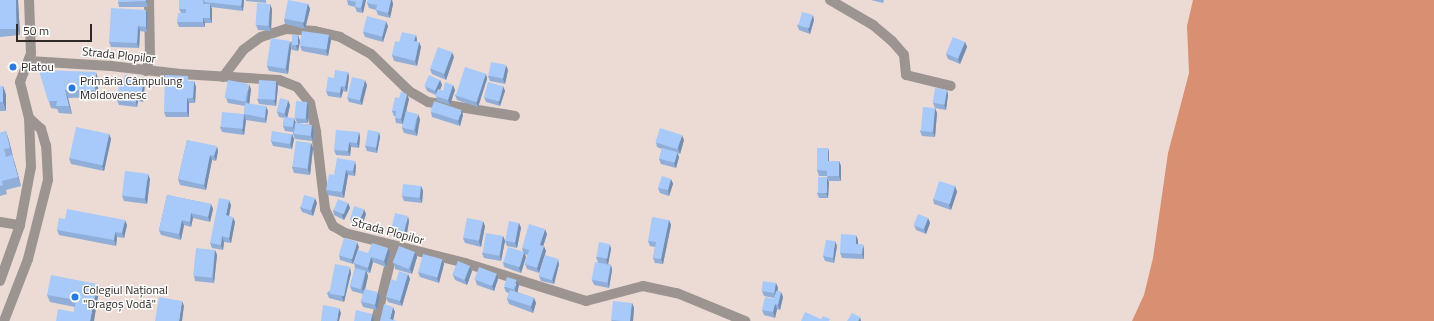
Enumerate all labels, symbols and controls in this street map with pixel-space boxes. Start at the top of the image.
scale bar [18,16,94,42]
text: 50 m [23,21,49,40]
street label: Strada Plopilor [81,44,157,66]
place label: Platou [21,60,54,74]
marker: Platou [8,62,18,72]
place label: Primăria Câmpulung Moldovenesc [80,74,182,102]
marker: Primăria Câmpulung Moldovenesc [67,83,77,93]
street label: Strada Plopilor [350,214,426,248]
place label: Colegiul Național "Dragoș Vodă" [83,283,168,311]
marker: Colegiul Național "Dragoș Vodă" [70,292,80,302]

